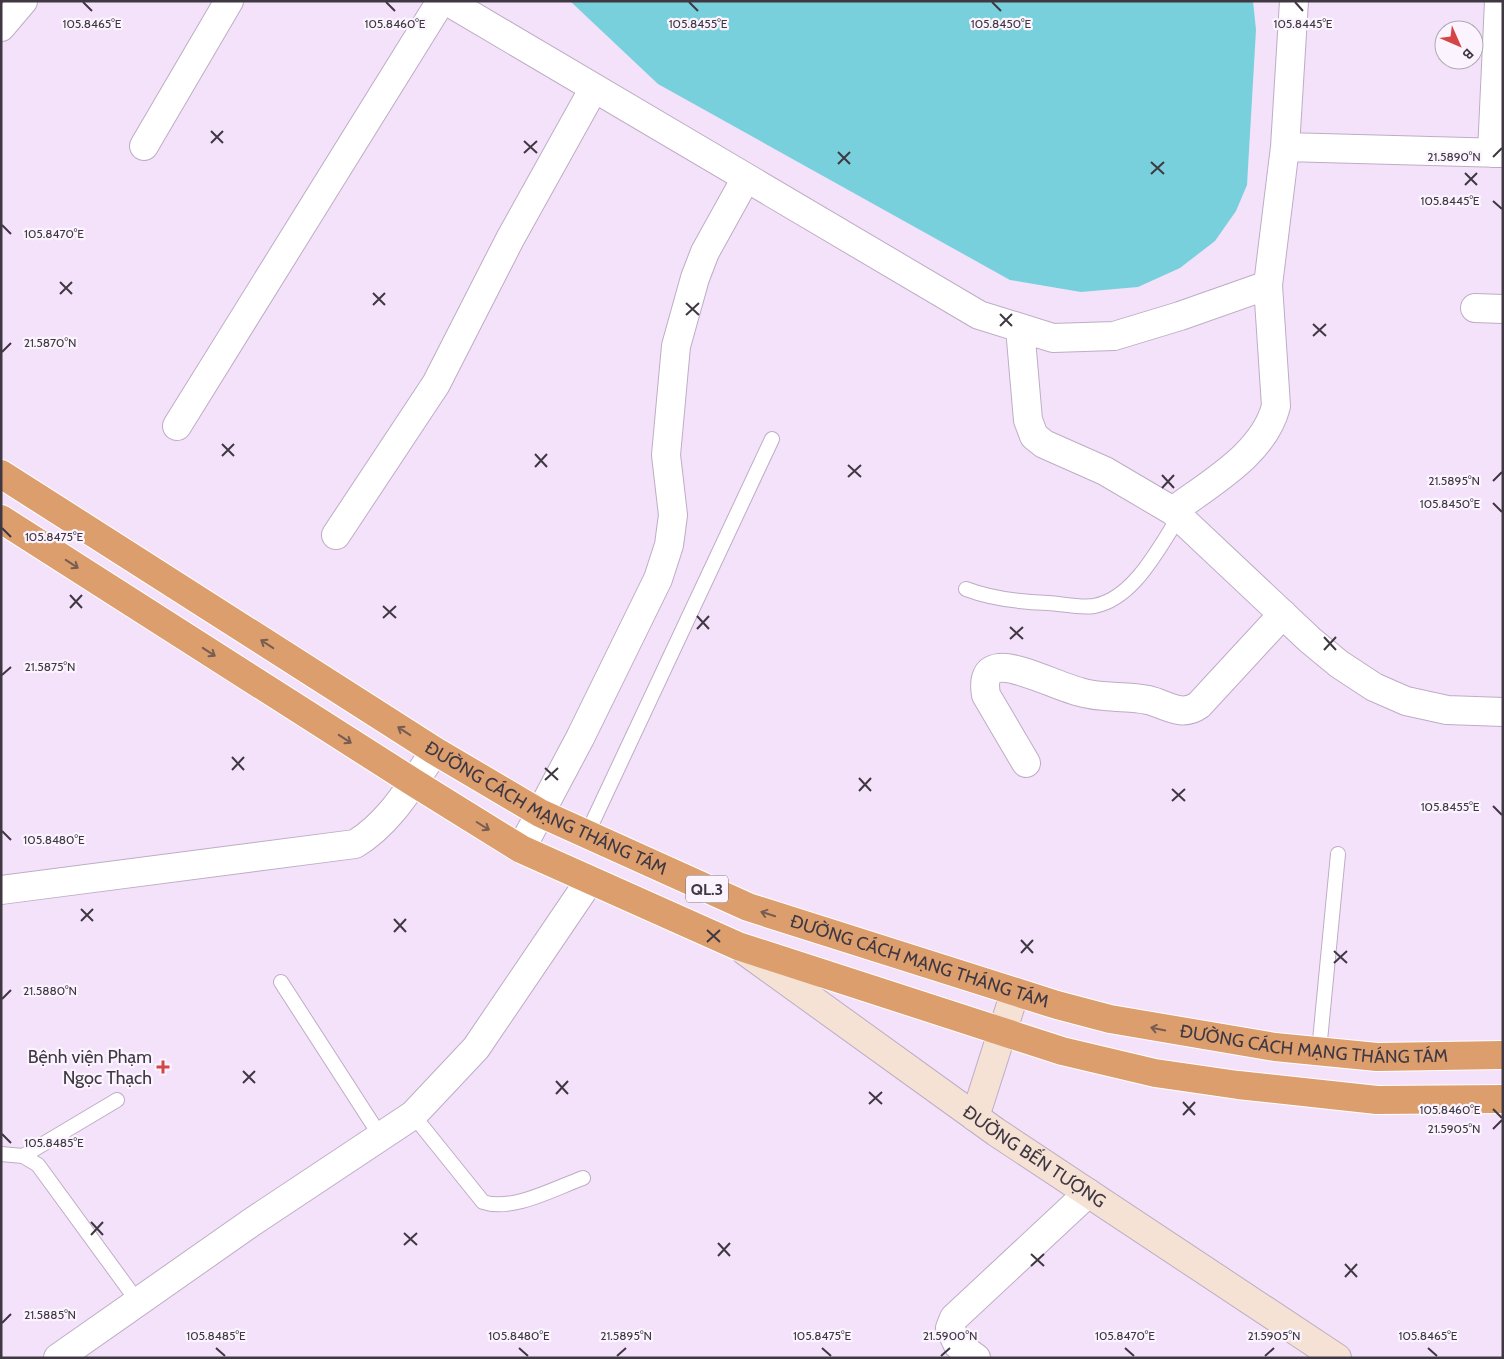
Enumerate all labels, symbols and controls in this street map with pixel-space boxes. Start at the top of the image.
text: 105.8465°E [63,16,122,31]
text: 105.8460°E [365,16,426,31]
text: 105.8455°E [669,16,728,31]
text: 105.8450°E [971,16,1032,31]
text: 105.8445°E [1273,16,1333,31]
north arrow [1434,20,1484,70]
text: B [1459,45,1478,64]
text: 21.5890°N [1427,149,1481,164]
text: 105.8445°E [1420,193,1480,208]
text: 105.8470°E [24,226,84,241]
text: 21.5870°N [24,335,76,350]
text: 21.5895°N [1428,473,1480,488]
text: 105.8450°E [1420,496,1481,511]
text: 105.8475°E [25,529,83,544]
one-way arrow [64,559,78,569]
one-way arrow [261,639,275,649]
one-way arrow [201,647,215,657]
text: 21.5875°N [25,659,75,674]
one-way arrow [398,726,412,736]
one-way arrow [338,734,352,744]
street label: ĐƯỜNG CÁCH MẠNG THÁNG TÁM [421,736,670,880]
text: 105.8455°E [1421,799,1480,814]
one-way arrow [476,820,490,831]
text: 105.8480°E [23,832,85,847]
road number: QL.3 [686,876,728,902]
one-way arrow [760,908,776,918]
street label: ĐƯỜNG CÁCH MẠNG THÁNG TÁM [788,910,1052,1013]
text: 21.5880°N [23,983,77,998]
street label: ĐƯỜNG CÁCH MẠNG THÁNG TÁM [1178,1020,1448,1068]
one-way arrow [1151,1023,1167,1033]
place label: Bệnh viện Phạm Ngọc Thạch [28,1046,152,1089]
marker: Bệnh viện Phạm Ngọc Thạch [156,1060,170,1074]
street label: ĐƯỜNG BẾN TƯỢNG [958,1101,1110,1213]
text: 105.8460°E [1420,1102,1481,1117]
text: 21.5905°N [1428,1121,1480,1136]
text: 105.8485°E [24,1135,84,1150]
text: 21.5885°N [24,1307,76,1322]
text: 105.8485°E [186,1328,246,1343]
text: 105.8480°E [488,1328,550,1343]
text: 21.5895°N [600,1328,652,1343]
text: 105.8475°E [793,1328,851,1343]
text: 21.5900°N [923,1328,977,1343]
text: 105.8470°E [1095,1328,1155,1343]
text: 21.5905°N [1248,1328,1300,1343]
text: 105.8465°E [1399,1328,1458,1343]

